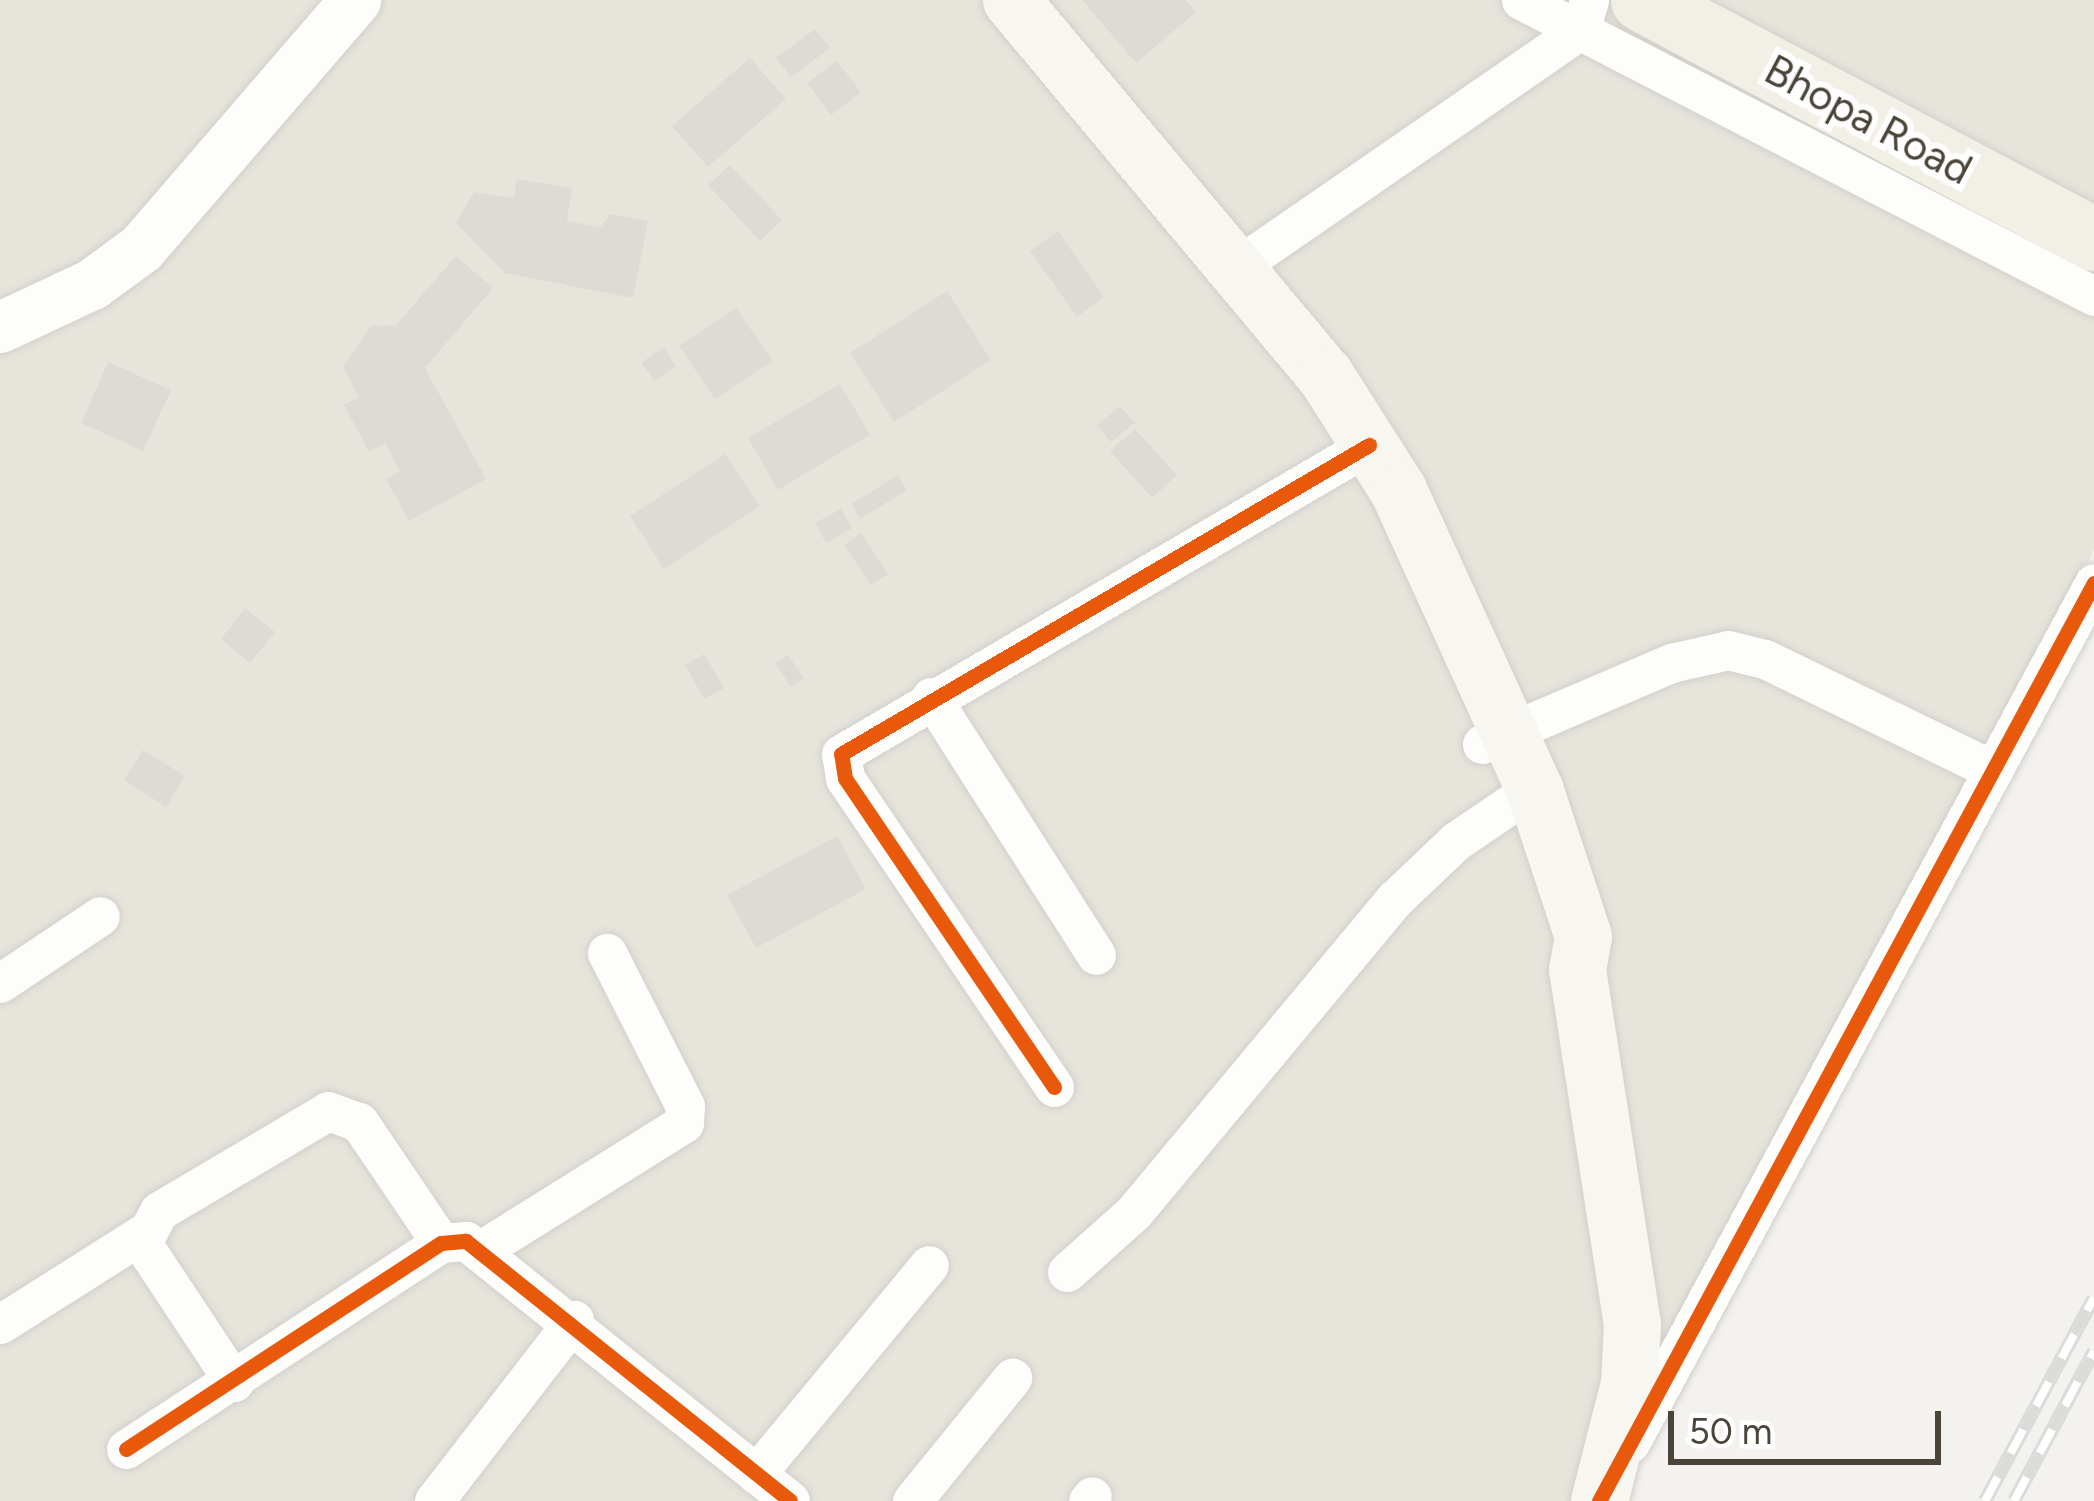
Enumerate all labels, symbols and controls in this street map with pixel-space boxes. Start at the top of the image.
street label: Bhopa Road [1756,45,1980,195]
scale bar [1674,1387,1947,1461]
text: 50 m [1689,1410,1772,1453]

